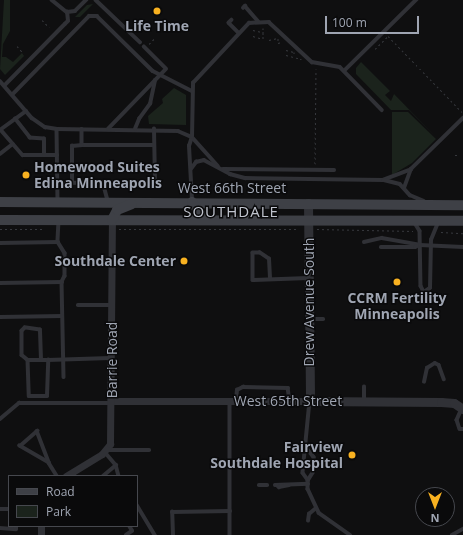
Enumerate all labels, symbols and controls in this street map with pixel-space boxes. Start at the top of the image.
marker: Life Time [152,6,162,16]
scale bar [327,8,421,34]
text: 100 m [332,14,367,31]
place label: Life Time [125,18,189,34]
place label: Homewood Suites Edina Minneapolis [34,159,162,192]
marker: Homewood Suites Edina Minneapolis [21,170,31,180]
street label: West 66th Street [178,180,286,196]
district label: SOUTHDALE [183,203,279,221]
street label: Drew Avenue South [301,238,317,366]
place label: Southdale Center [55,253,176,269]
marker: Southdale Center [179,256,189,266]
marker: CCRM Fertility Minneapolis [391,276,403,288]
place label: CCRM Fertility Minneapolis [347,290,447,322]
street label: Barrie Road [104,322,120,398]
street label: West 65th Street [234,393,342,409]
place label: Fairview Southdale Hospital [210,439,343,472]
marker: Fairview Southdale Hospital [346,449,358,461]
legend [8,475,138,527]
text: Road [46,483,75,500]
north arrow [415,487,455,527]
text: Park [46,503,71,520]
text: N [431,511,439,526]

